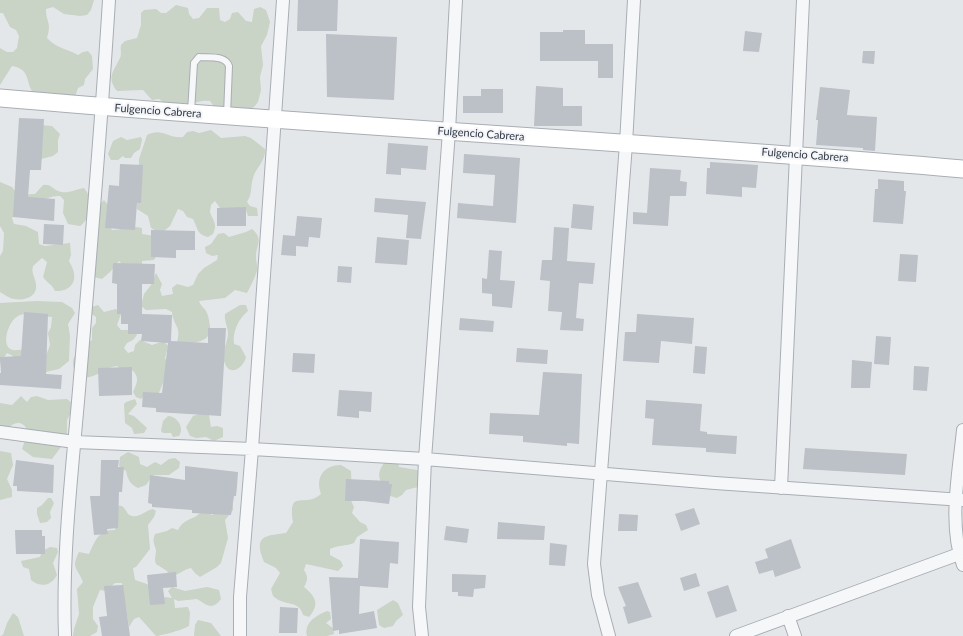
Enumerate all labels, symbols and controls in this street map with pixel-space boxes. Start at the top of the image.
street label: Fulgencio Cabrera [114,101,202,121]
street label: Fulgencio Cabrera [437,124,525,144]
street label: Fulgencio Cabrera [761,145,849,165]

